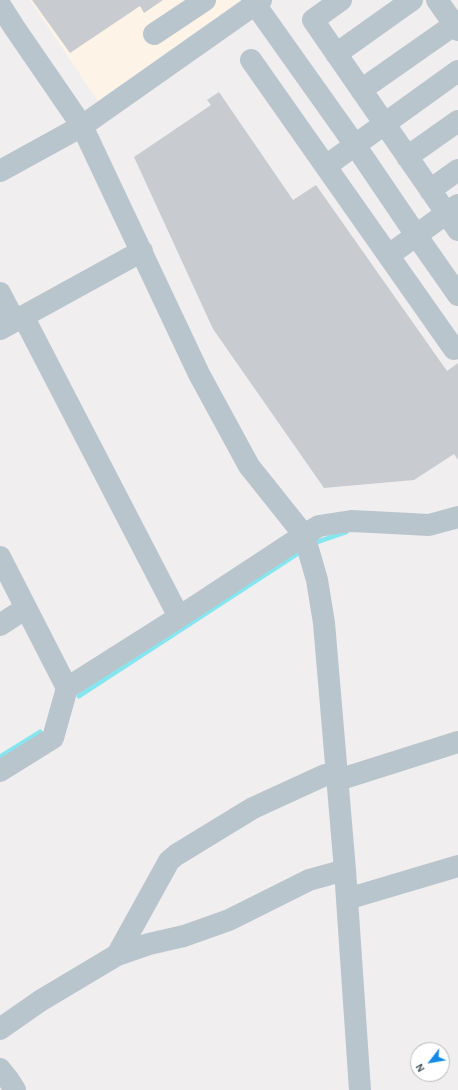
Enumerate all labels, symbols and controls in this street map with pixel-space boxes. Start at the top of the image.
north arrow [410,1042,450,1082]
text: N [413,1062,427,1074]

